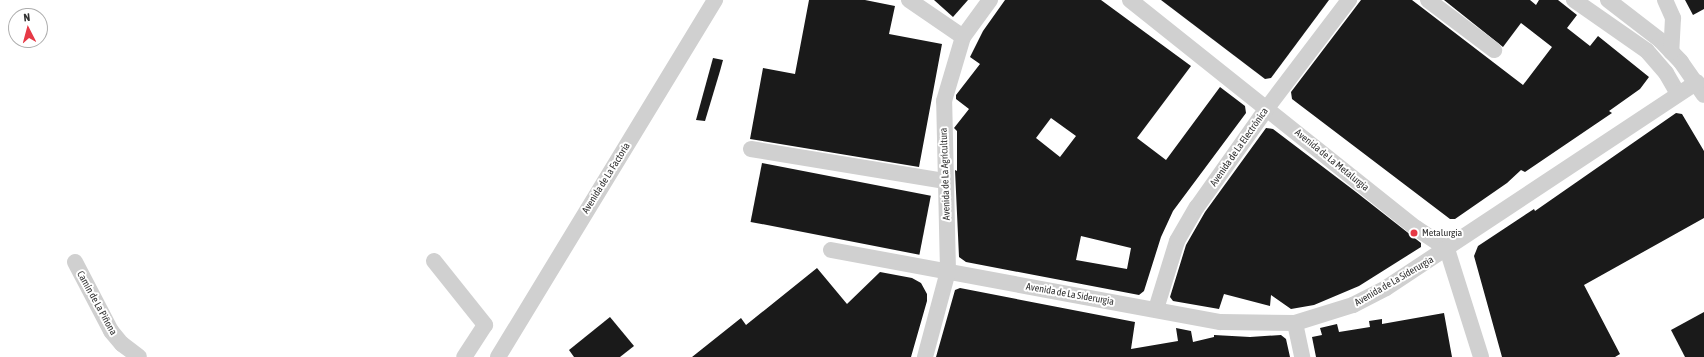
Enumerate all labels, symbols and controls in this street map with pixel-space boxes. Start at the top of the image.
north arrow [8,8,48,48]
text: N [23,11,31,23]
street label: Avenida de La Electrónica [1207,105,1271,189]
street label: Avenida de La Metalurgia [1292,126,1372,194]
street label: Avenida de La Agricultura [937,127,953,221]
street label: Avenida de La Factoría [579,140,633,216]
place label: Metalurgia [1422,227,1462,239]
marker: Metalurgia [1409,228,1419,238]
street label: Avenida de La Siderurgia [1352,253,1436,309]
street label: Camín de La Piñona [74,269,120,337]
street label: Avenida de La Siderurgia [1025,280,1115,308]

